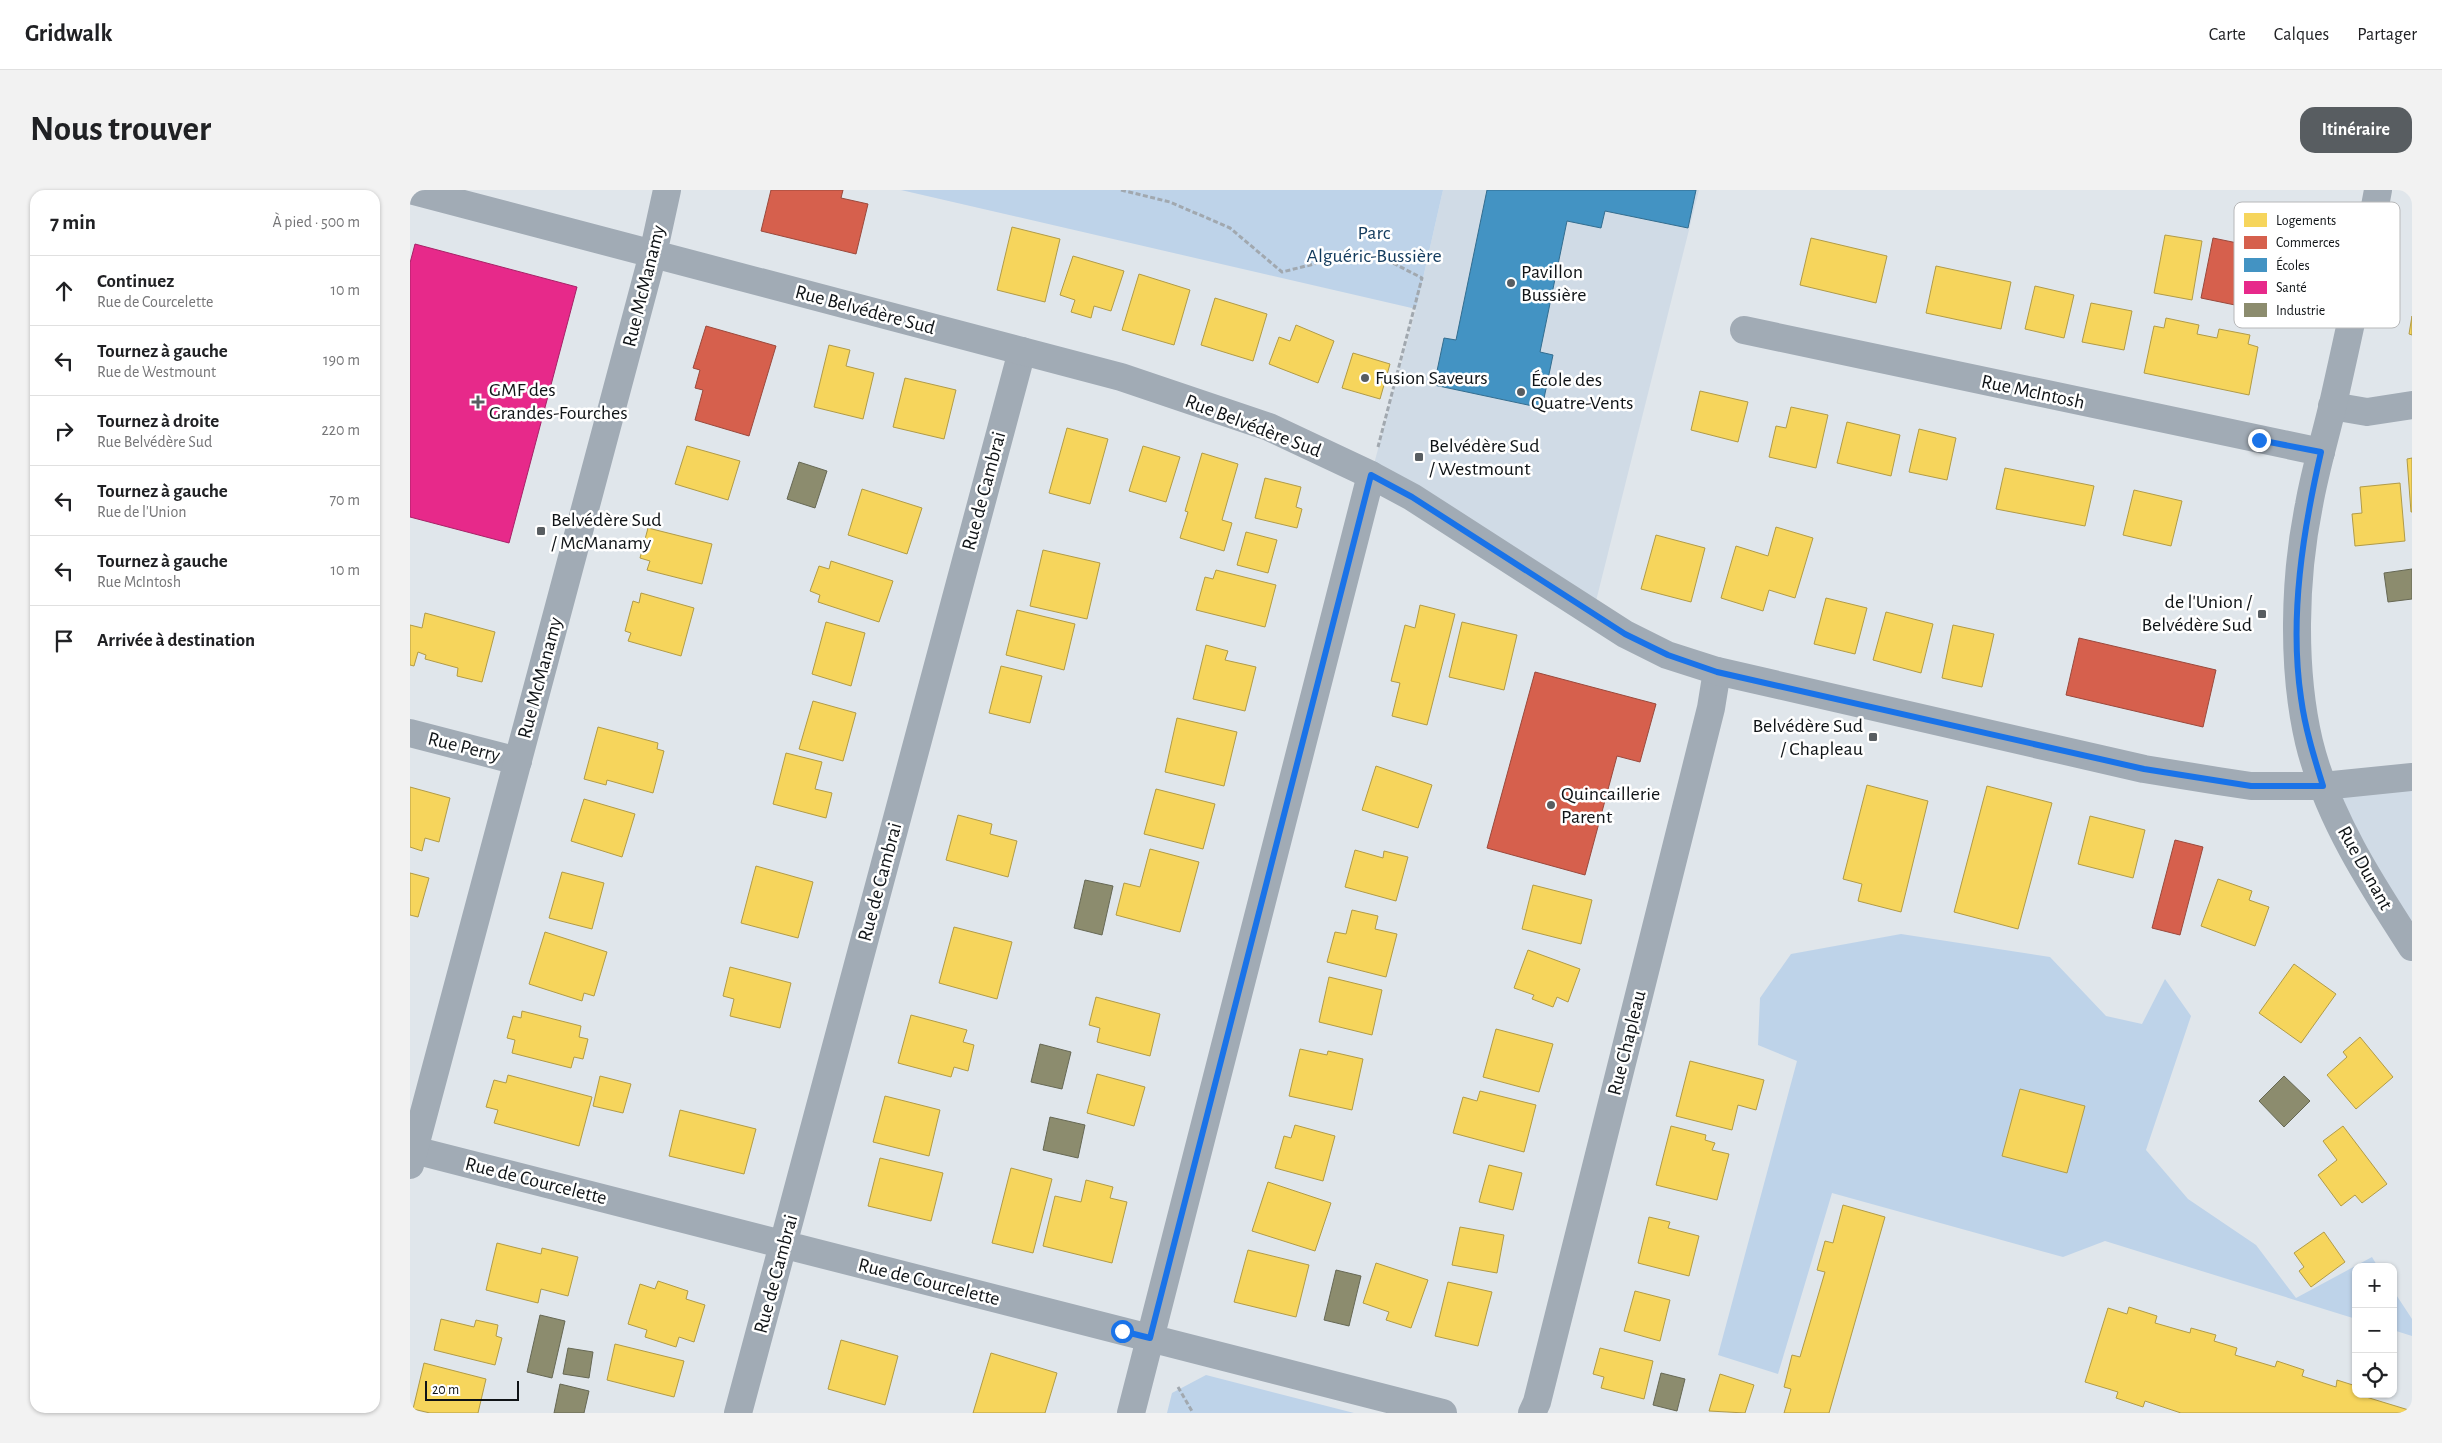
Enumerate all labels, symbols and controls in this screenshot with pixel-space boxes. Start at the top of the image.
text: Gridwalk [25,22,112,46]
text: Carte [2209,26,2246,44]
text: Calques [2274,26,2329,44]
text: Partager [2357,26,2417,44]
button: Itinéraire [2300,107,2412,153]
text: Nous trouver [30,112,211,147]
legend [2234,202,2400,328]
text: 7 min [50,212,96,233]
text: À pied · 500 m [272,214,360,230]
text: Logements [2276,214,2336,228]
street label: Rue McManamy [619,223,669,349]
park label: Parc Alguéric-Bussière [1306,223,1442,266]
text: Commerces [2276,236,2340,250]
text: Écoles [2276,256,2310,273]
place label: Pavillon Bussière [1521,262,1586,305]
text: Continuez [97,272,174,291]
icon: ahead [50,277,78,305]
marker: Pavillon Bussière [1505,277,1517,289]
text: Santé [2276,281,2307,295]
text: 10 m [331,282,360,298]
street label: Rue Belvédère Sud [793,282,937,338]
text: Rue de Courcelette [97,294,213,310]
text: Industrie [2276,304,2325,318]
text: Tournez à gauche [97,342,228,361]
icon: left [50,347,78,375]
text: 190 m [323,352,360,368]
text: Rue de Westmount [97,364,216,380]
place label: Fusion Saveurs [1375,368,1488,388]
place label: École des Quatre-Vents [1531,369,1634,413]
street label: Rue McIntosh [1980,371,2086,413]
marker: Fusion Saveurs [1359,372,1371,384]
place label: GMF des Grandes-Fourches [489,380,628,423]
marker: École des Quatre-Vents [1515,386,1527,398]
street label: Rue Belvédère Sud [1182,391,1324,461]
marker: GMF des Grandes-Fourches [471,395,485,409]
text: Tournez à droite [97,412,219,431]
icon: right [50,417,78,445]
text: 220 m [322,422,360,438]
street label: Rue de Cambrai [959,429,1009,553]
route end [2248,429,2271,452]
text: Rue Belvédère Sud [97,434,212,450]
place label: Belvédère Sud / Westmount [1429,436,1540,479]
marker: Belvédère Sud / Westmount [1413,451,1425,463]
text: Tournez à gauche [97,482,228,501]
icon: left [50,487,78,515]
text: 70 m [329,492,360,508]
text: Rue de l'Union [97,504,186,520]
place label: Belvédère Sud / McManamy [551,510,662,553]
marker: Belvédère Sud / McManamy [535,525,547,537]
text: Tournez à gauche [97,552,228,571]
icon: left [50,557,78,585]
text: 10 m [331,562,360,578]
text: Rue McIntosh [97,574,181,590]
place label: de l'Union / Belvédère Sud [2141,592,2252,635]
marker: de l'Union / Belvédère Sud [2256,608,2268,620]
street label: Rue McManamy [514,615,566,741]
icon: arrive [50,627,78,655]
text: Arrivée à destination [97,631,255,650]
place label: Belvédère Sud / Chapleau [1752,716,1863,759]
street label: Rue Perry [426,728,503,766]
marker: Belvédère Sud / Chapleau [1867,731,1879,743]
place label: Quincaillerie Parent [1561,784,1660,827]
marker: Quincaillerie Parent [1545,799,1557,811]
street label: Rue de Cambrai [855,820,905,944]
street label: Rue Dunant [2334,823,2396,914]
street label: Rue Chapleau [1604,989,1650,1097]
street label: Rue de Courcelette [463,1154,609,1208]
street label: Rue de Cambrai [751,1212,801,1336]
street label: Rue de Courcelette [856,1255,1002,1309]
map controls [2352,1263,2397,1398]
button: + [2352,1263,2397,1308]
button: − [2352,1308,2397,1353]
route start [1111,1320,1134,1343]
button: locate [2352,1353,2397,1398]
scale bar [425,1378,519,1401]
text: 20 m [432,1383,459,1397]

